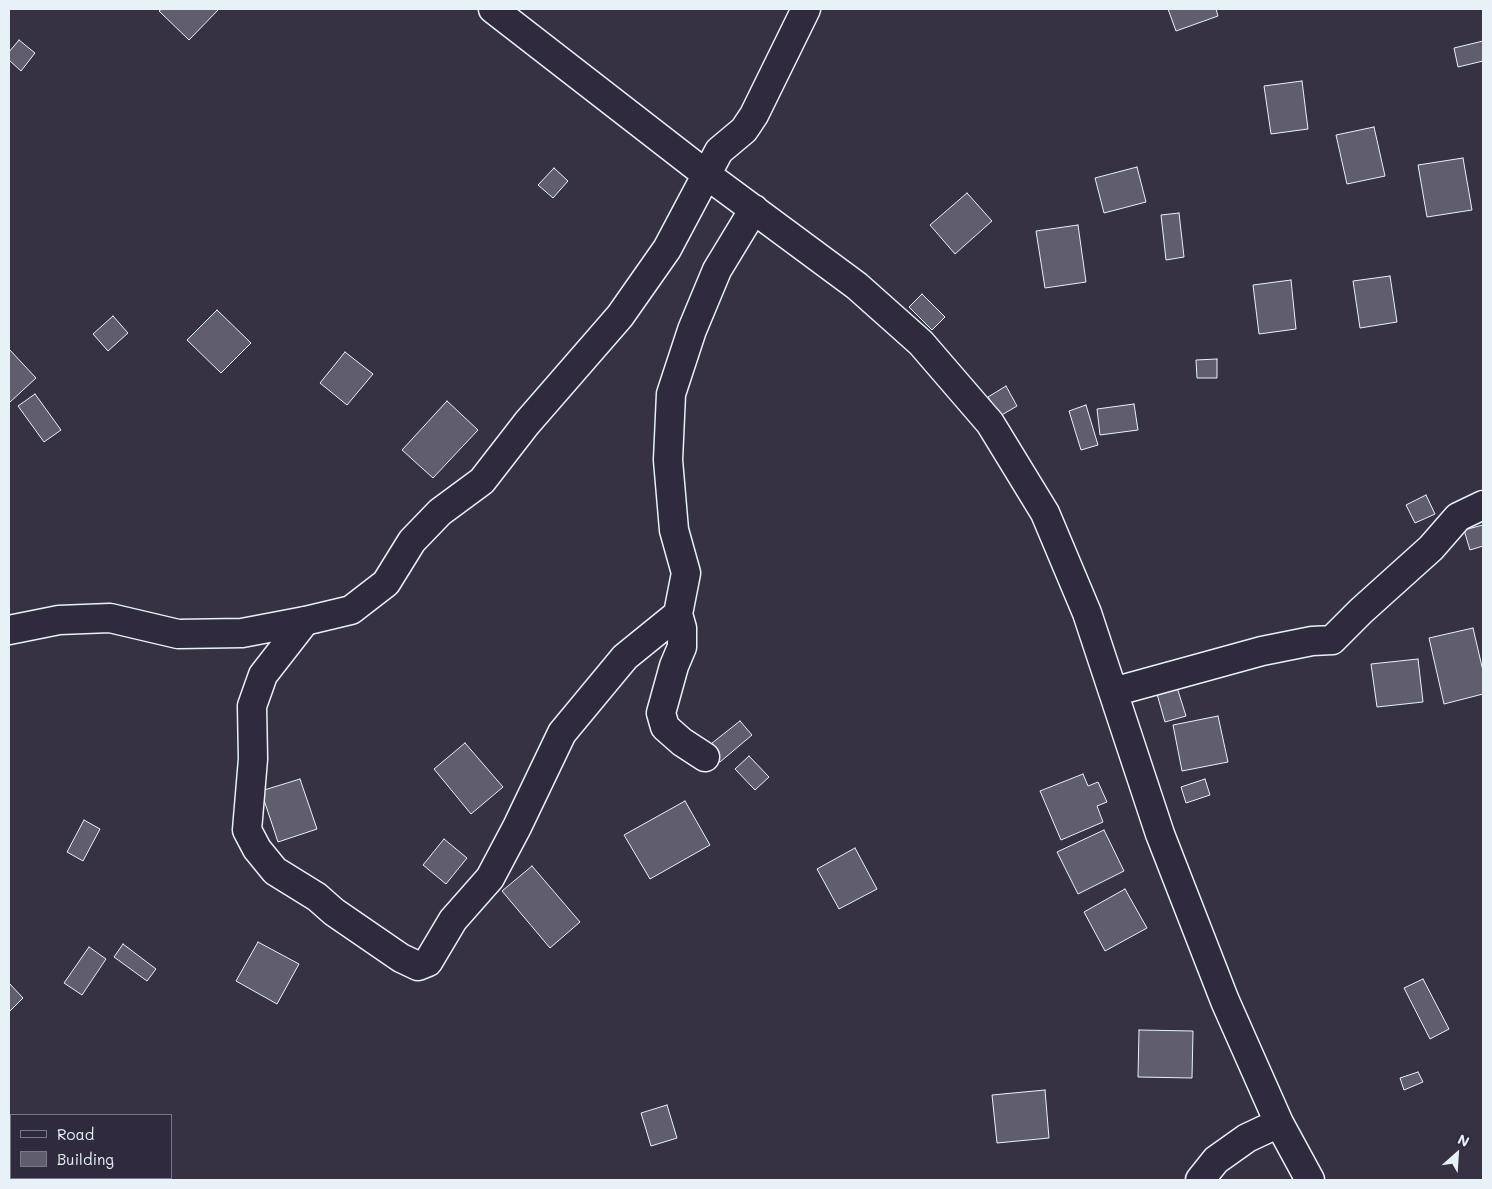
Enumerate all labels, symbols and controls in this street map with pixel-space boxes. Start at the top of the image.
legend [10,1114,172,1179]
text: Road [57,1124,94,1144]
north arrow [1432,1129,1482,1179]
text: N [1455,1129,1473,1151]
text: Building [57,1149,114,1169]

